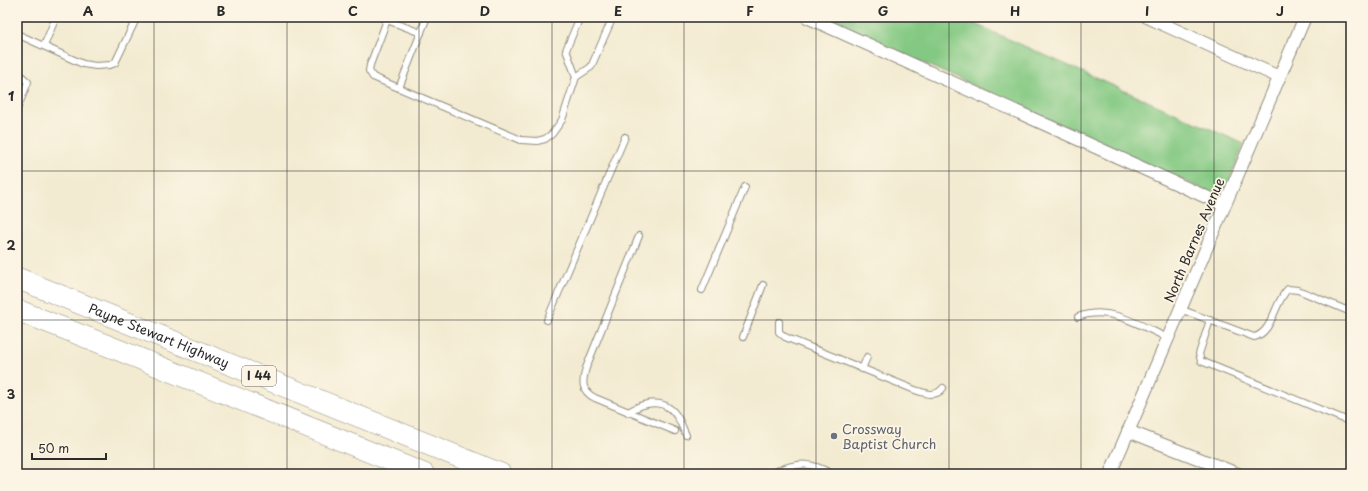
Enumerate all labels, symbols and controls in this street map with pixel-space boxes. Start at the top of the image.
text: A [83,1,93,20]
text: B [217,1,226,20]
text: C [348,1,358,20]
text: D [480,1,490,20]
text: E [614,1,622,20]
text: F [746,1,754,20]
text: G [878,1,888,20]
text: H [1010,1,1020,20]
text: I [1145,1,1149,20]
text: J [1276,1,1284,20]
text: 1 [8,86,14,105]
street label: North Barnes Avenue [1159,175,1228,305]
text: 2 [6,235,16,254]
street label: Payne Stewart Highway [86,298,232,372]
road number: I 44 [242,366,276,386]
text: 3 [7,384,16,403]
place label: Crossway Baptist Church [842,419,936,453]
marker: Crossway Baptist Church [829,431,839,441]
scale bar [32,435,106,461]
text: 50 m [38,439,69,457]

